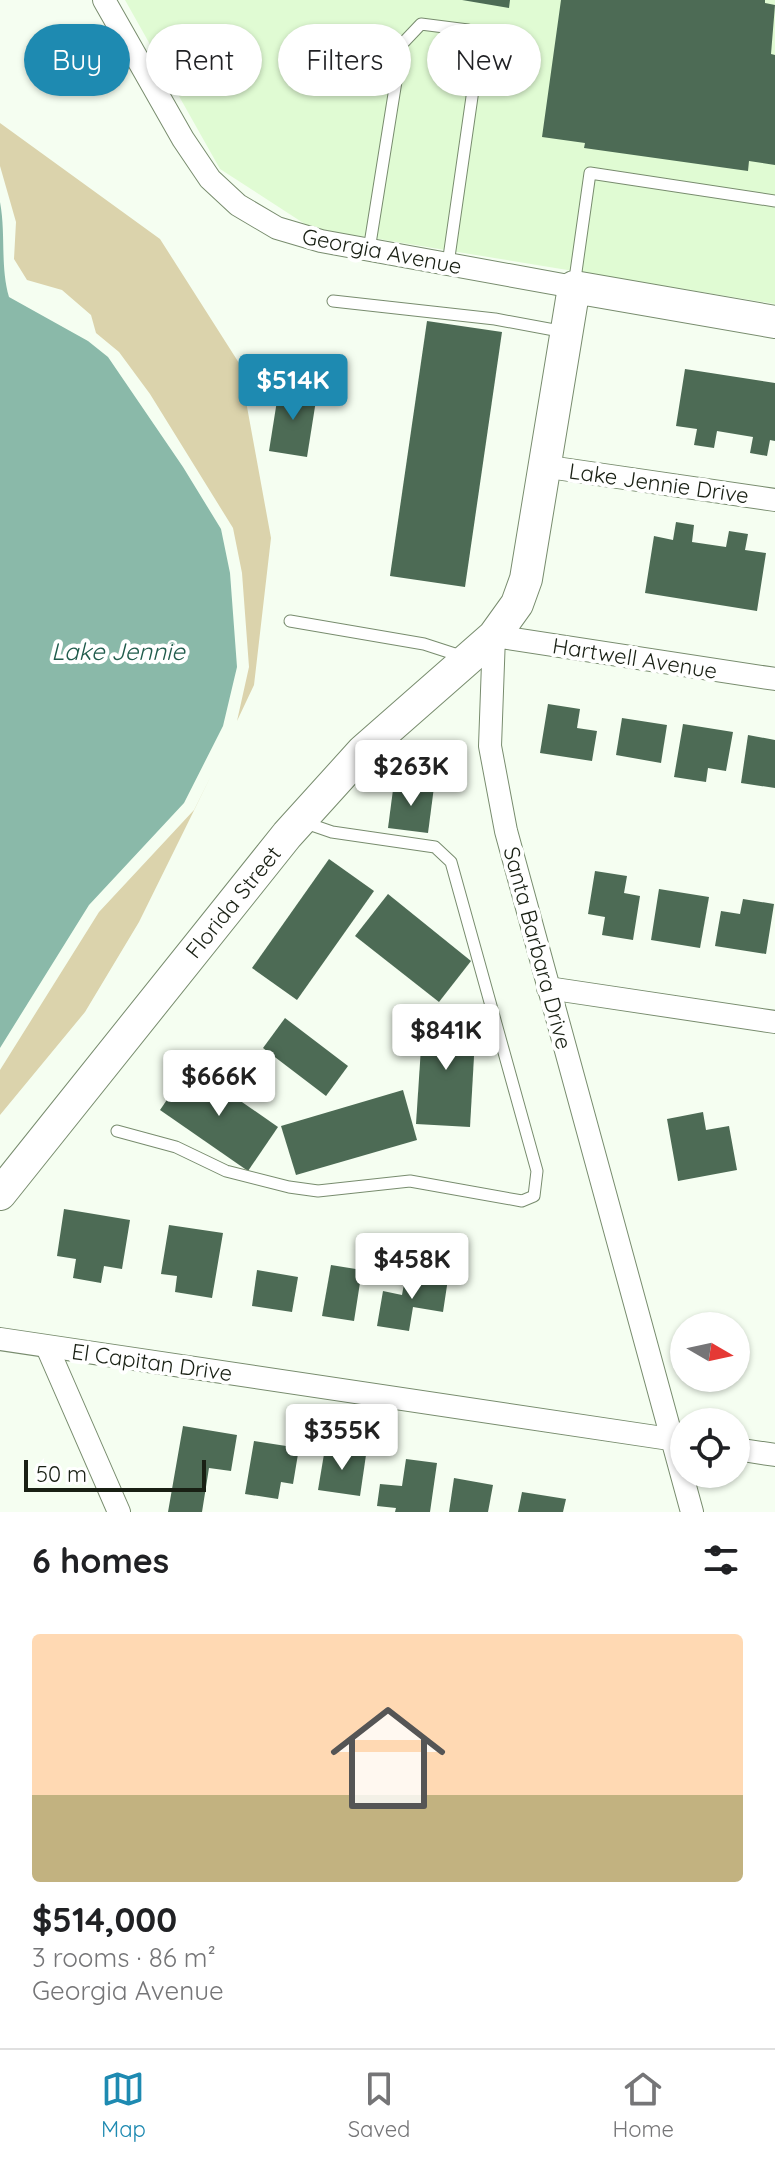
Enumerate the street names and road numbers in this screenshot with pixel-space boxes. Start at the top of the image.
street label: Georgia Avenue [300,222,464,280]
street label: Lake Jennie Drive [567,457,751,509]
street label: Hartwell Avenue [551,631,719,685]
street label: Florida Street [179,840,287,964]
street label: Santa Barbara Drive [497,844,579,1052]
street label: El Capitan Drive [70,1337,234,1387]

